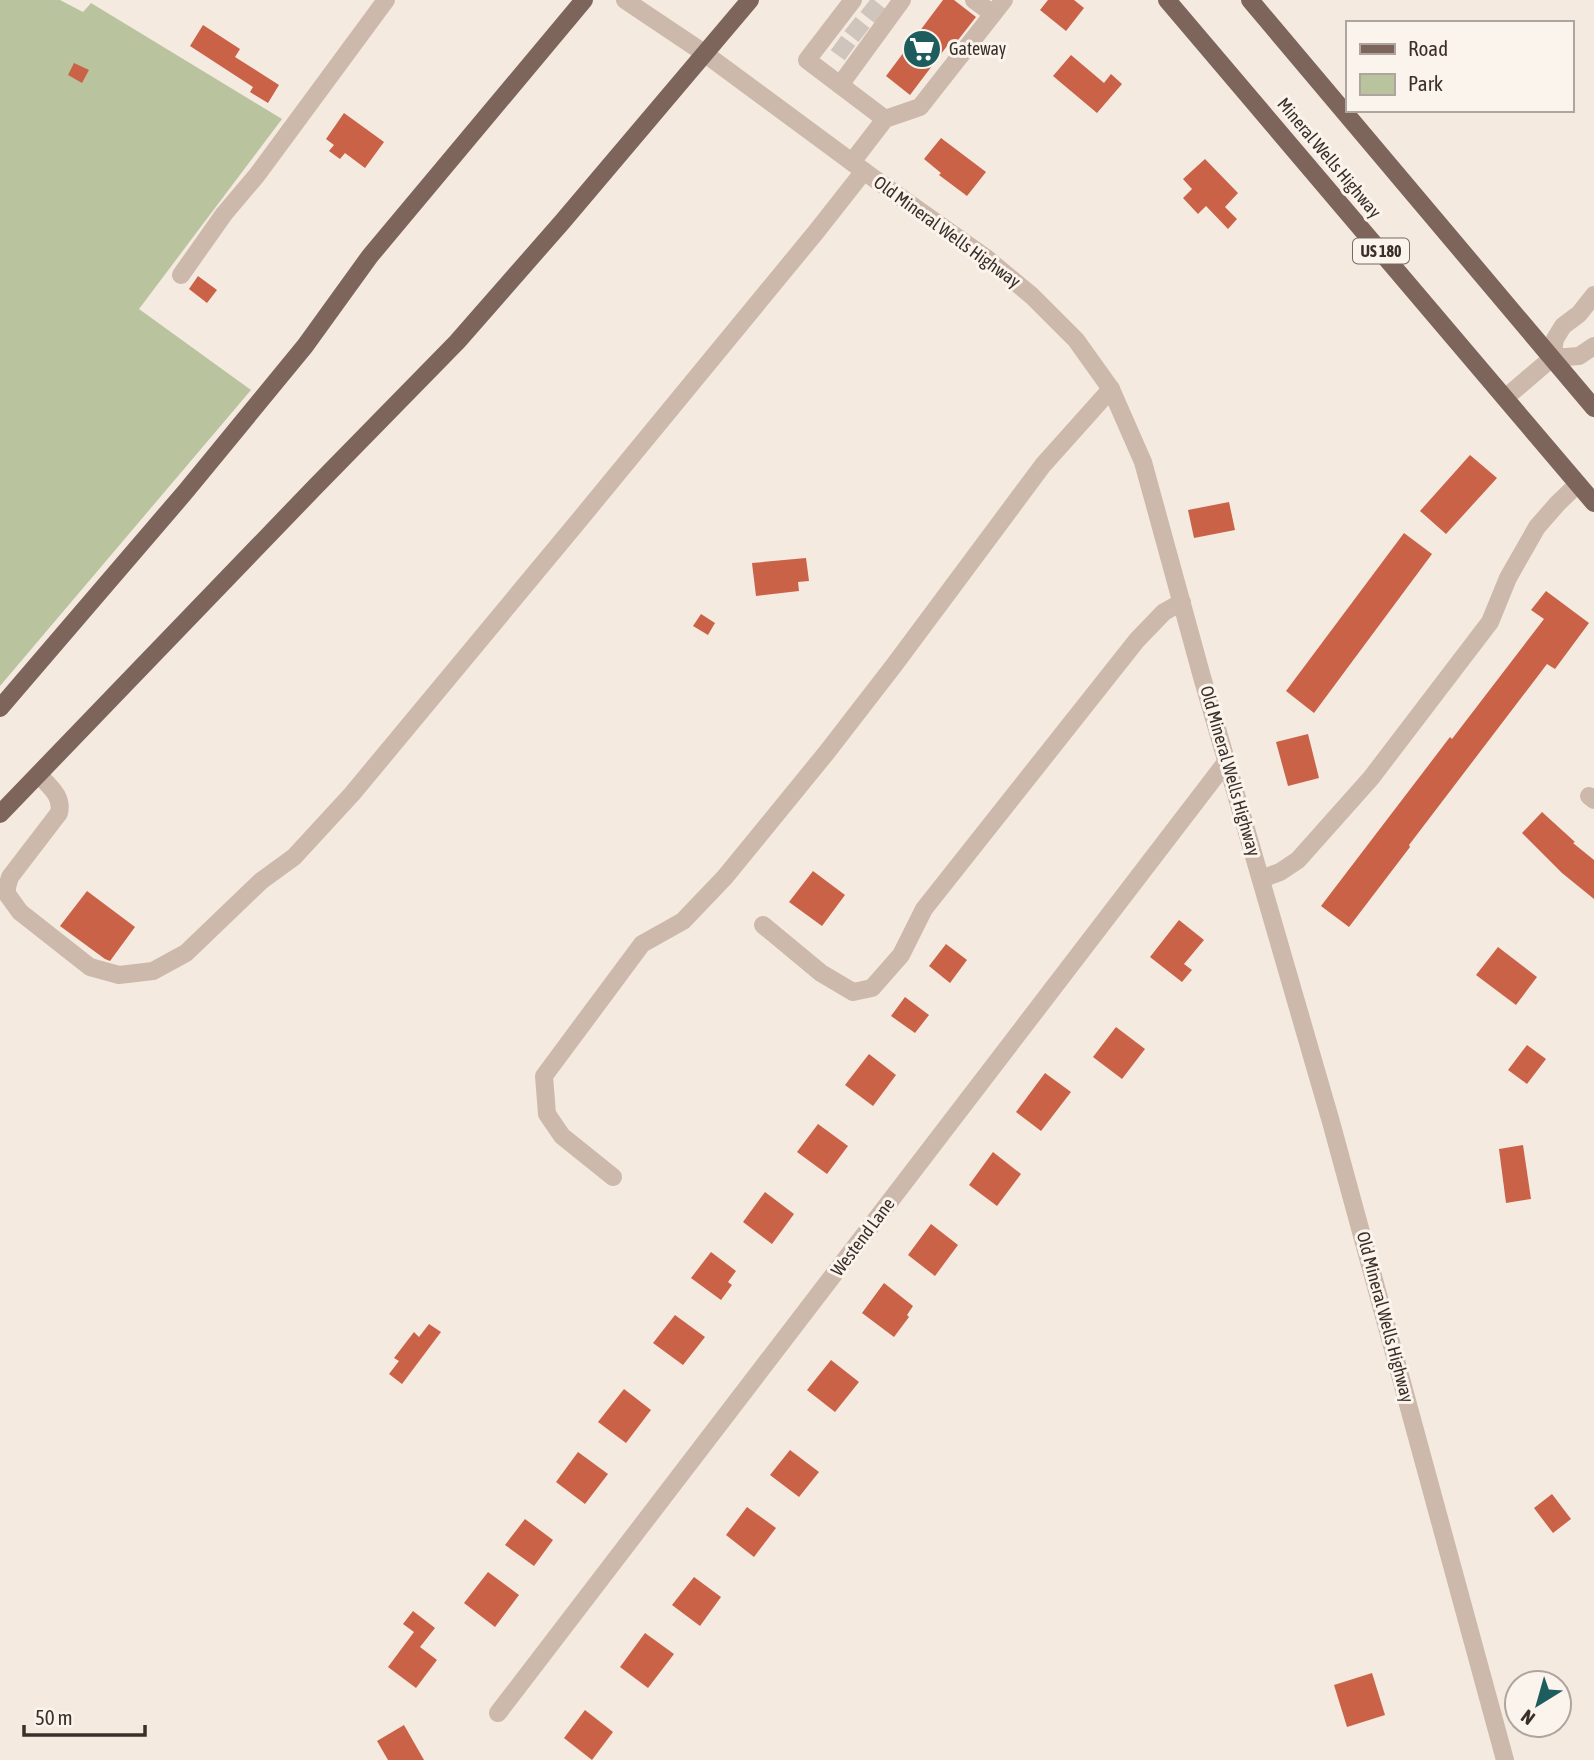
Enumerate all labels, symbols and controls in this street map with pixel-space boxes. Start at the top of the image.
legend [1346,21,1573,112]
supermarket icon: Gateway [901,28,943,70]
text: Road [1408,36,1448,60]
place label: Gateway [949,38,1006,59]
text: Park [1408,71,1443,95]
street label: Mineral Wells Highway [1273,93,1386,222]
street label: Old Mineral Wells Highway [870,171,1025,292]
road number: US 180 [1353,238,1409,264]
street label: Old Mineral Wells Highway [1196,683,1265,858]
street label: Westend Lane [826,1194,899,1280]
street label: Old Mineral Wells Highway [1353,1229,1418,1405]
north arrow [1503,1669,1573,1739]
scale bar [24,1694,145,1738]
text: 50 m [35,1705,73,1729]
text: N [1517,1705,1539,1730]

